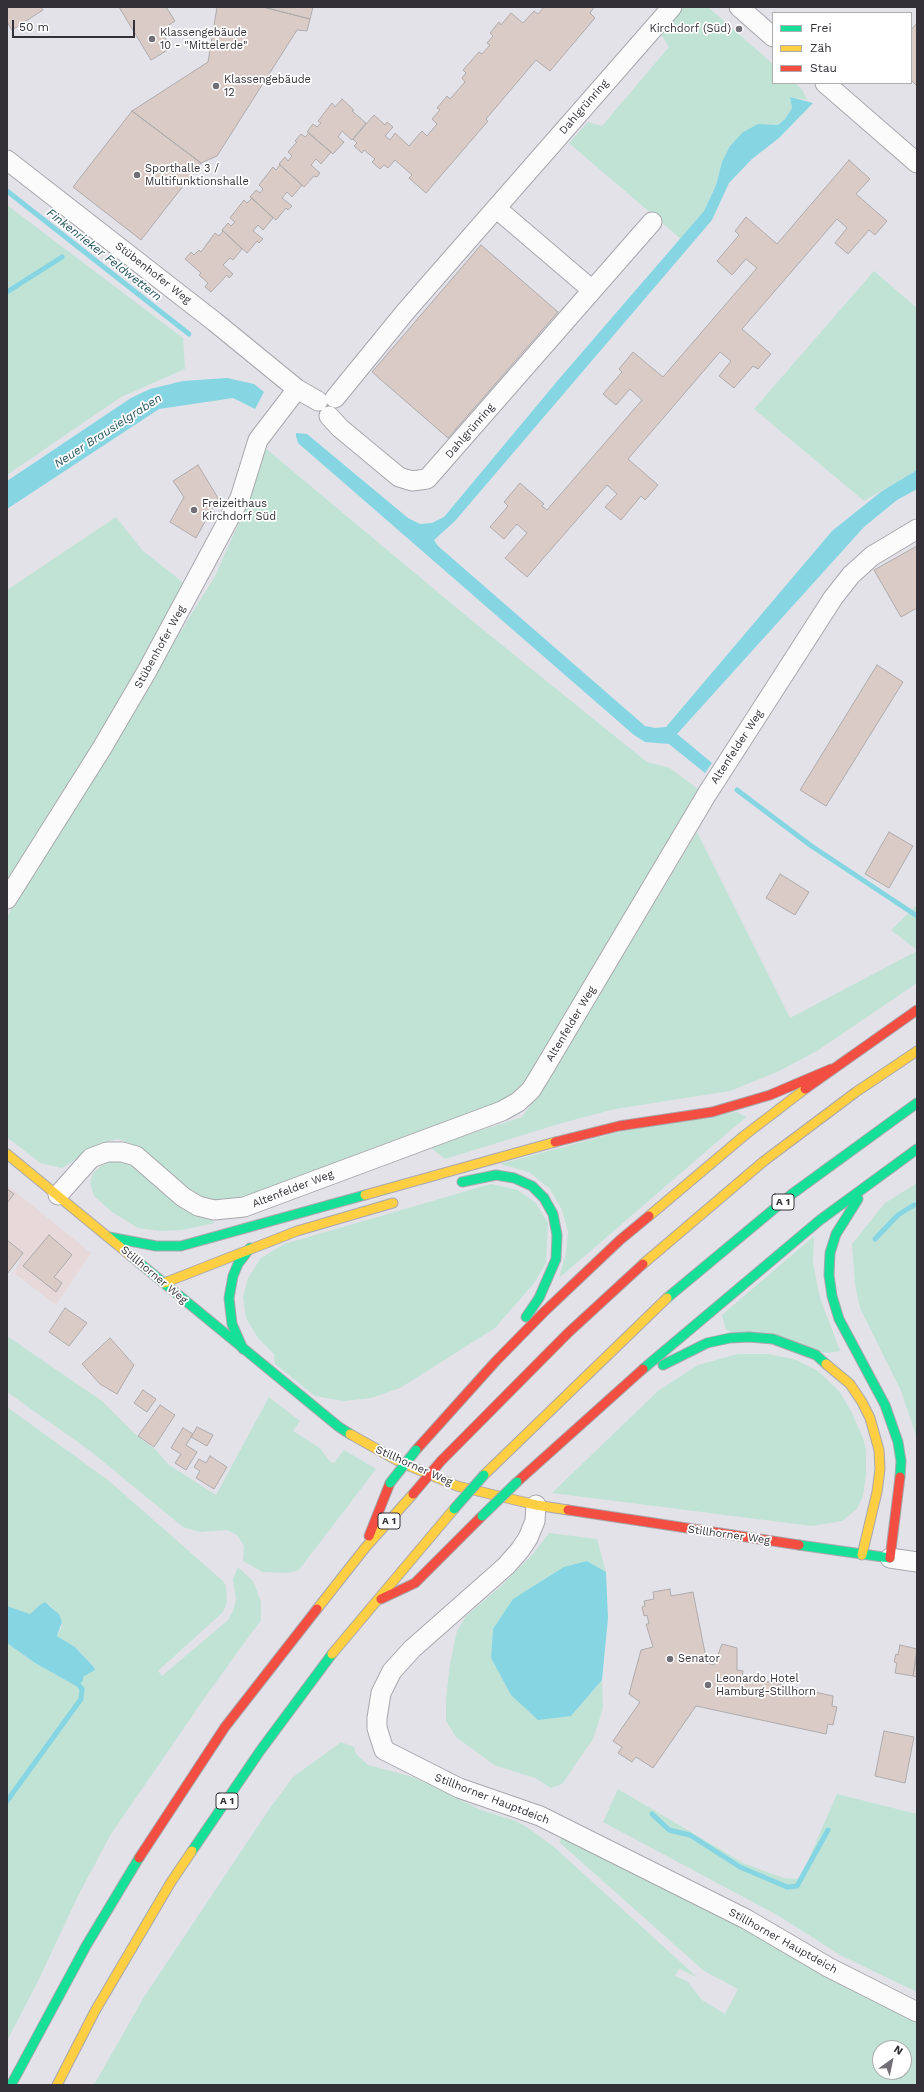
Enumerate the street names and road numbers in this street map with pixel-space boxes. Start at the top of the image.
street label: Dahlgrünring [557,77,611,137]
street label: Stübenhofer Weg [112,239,194,307]
street label: Dahlgrünring [443,401,497,461]
street label: Stübenhofer Weg [132,603,188,691]
street label: Altenfelder Weg [708,707,766,787]
street label: Altenfelder Weg [543,984,599,1064]
street label: Altenfelder Weg [251,1167,335,1211]
road number: A 1 [772,1194,794,1210]
street label: Stillhorner Weg [118,1243,190,1307]
street label: Stillhorner Weg [373,1443,455,1489]
road number: A 1 [378,1513,400,1529]
street label: Stillhorner Weg [687,1523,771,1547]
street label: Stillhorner Hauptdeich [433,1771,551,1827]
road number: A 1 [216,1793,238,1809]
street label: Stillhorner Hauptdeich [726,1906,840,1976]

